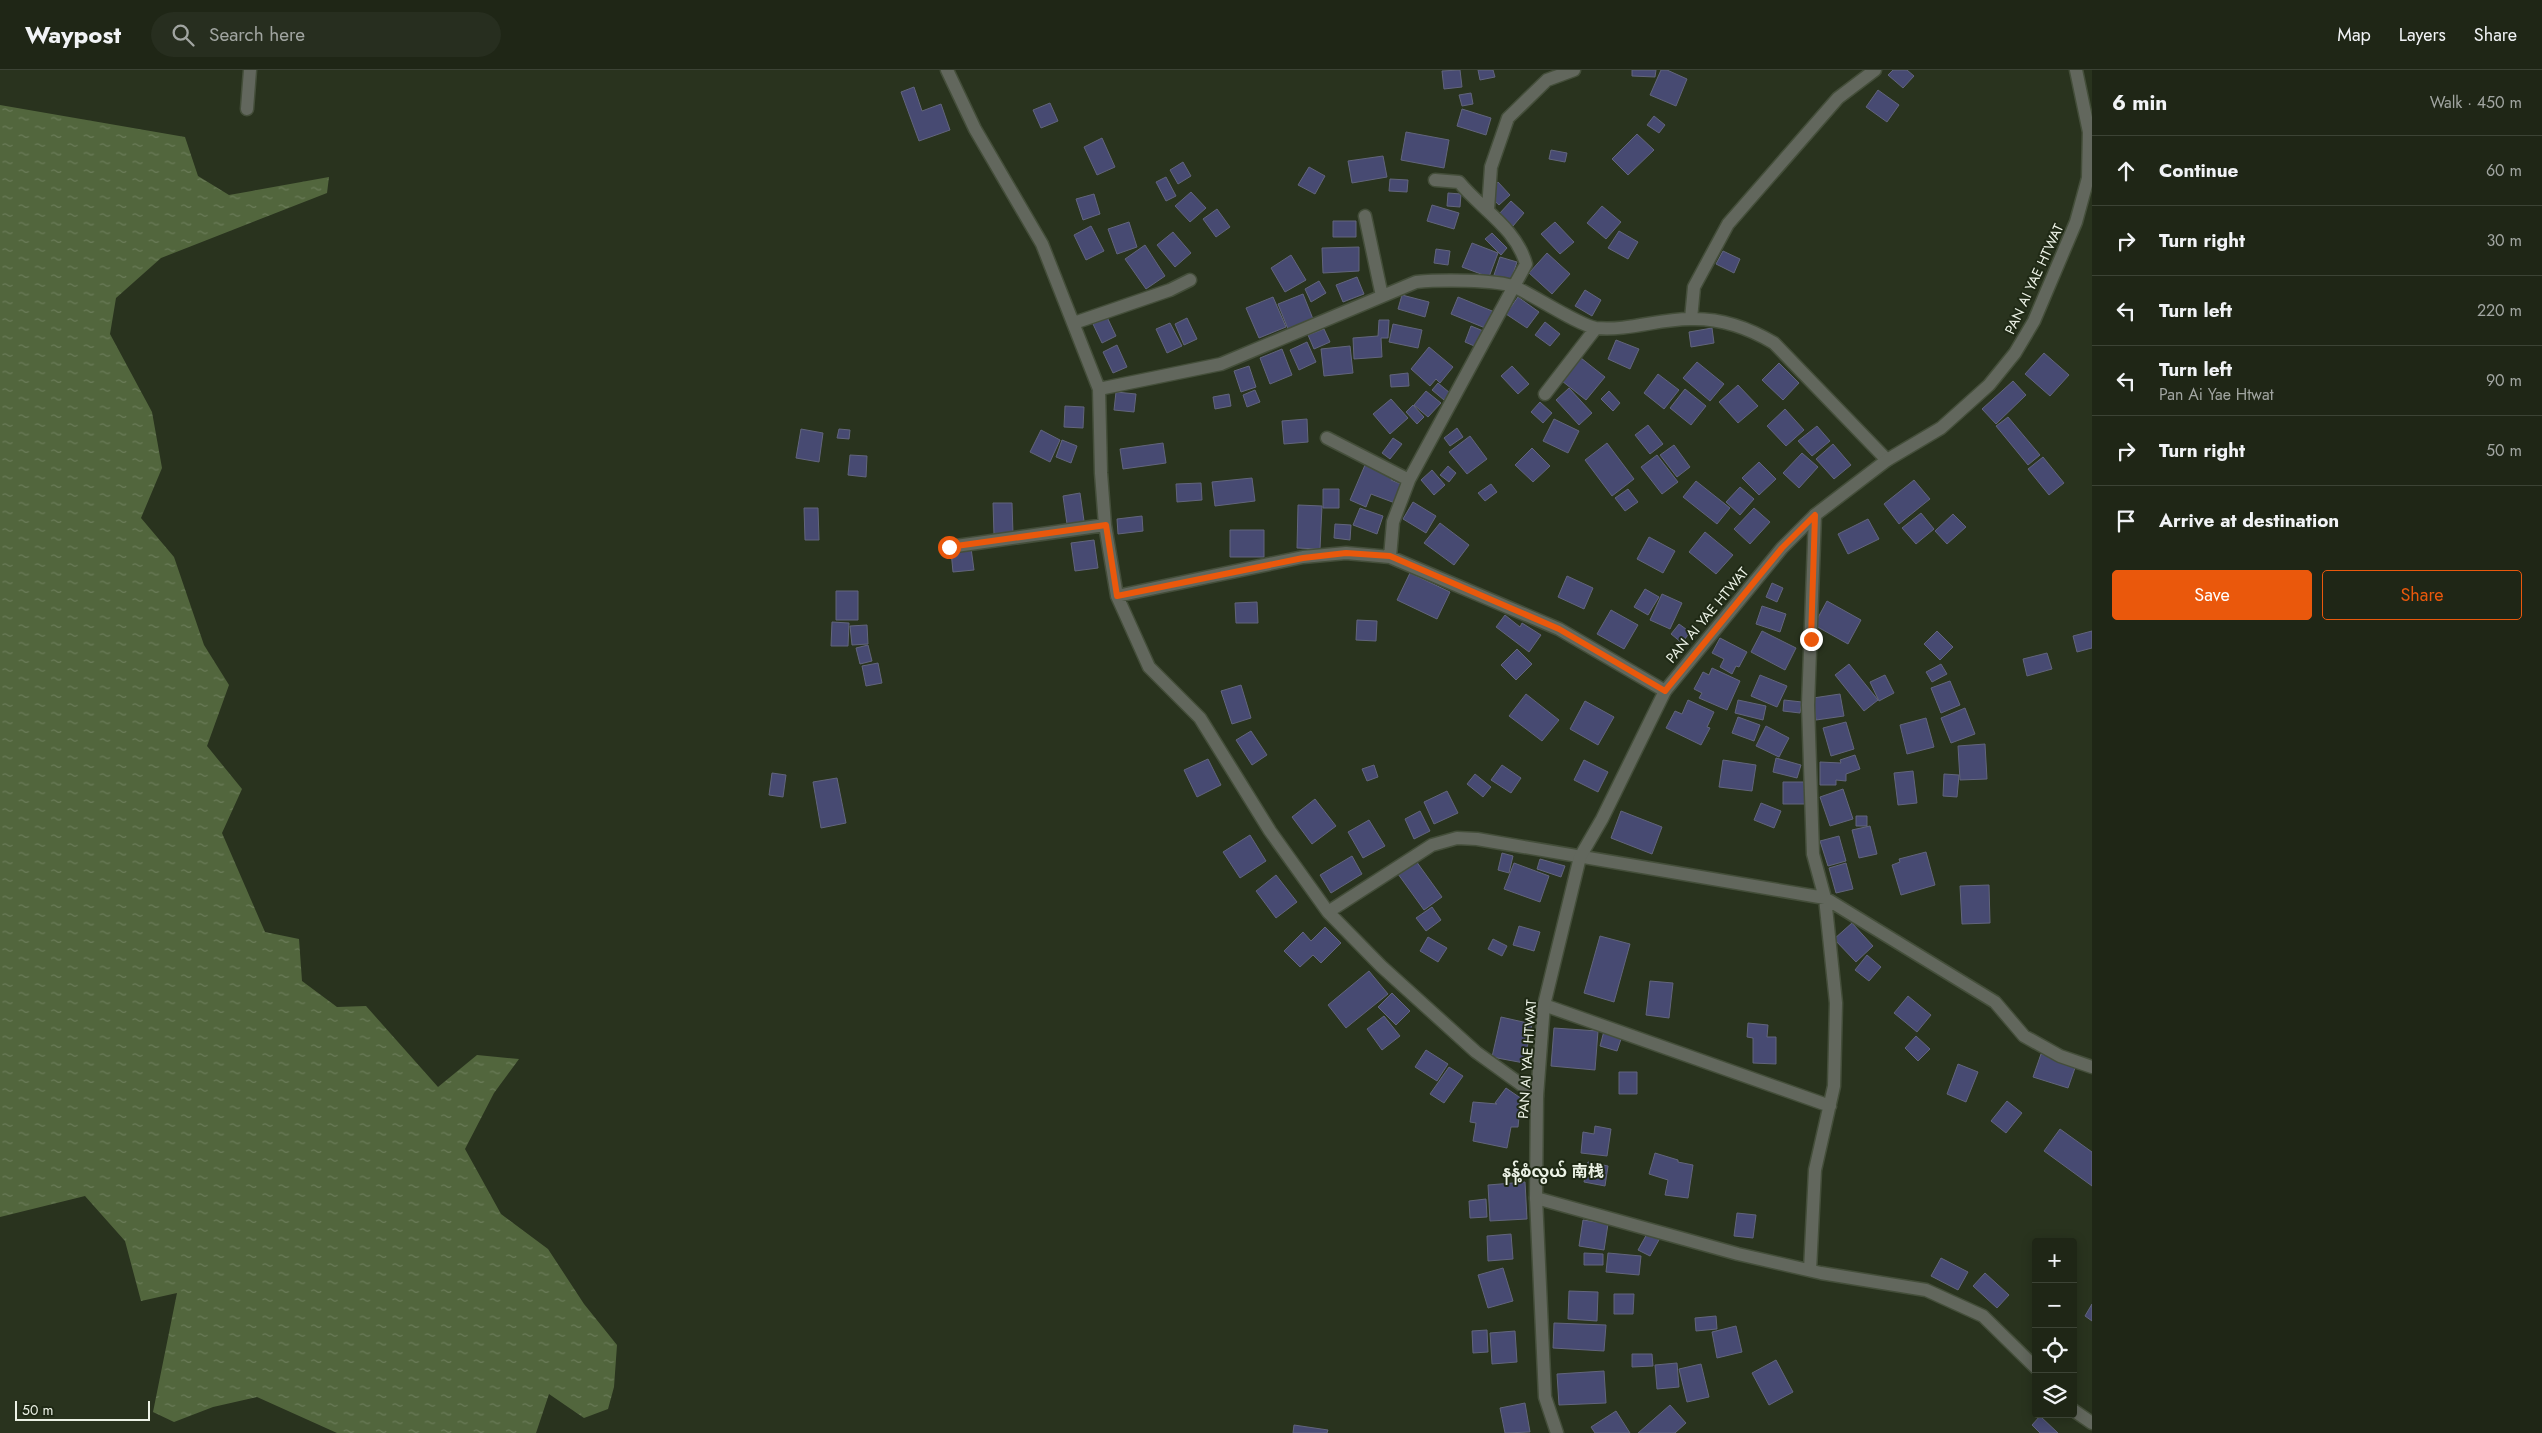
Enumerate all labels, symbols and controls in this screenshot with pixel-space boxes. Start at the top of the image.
search box [151,12,501,57]
text: Waypost [25,17,121,52]
icon: search [169,21,197,49]
text: Search here [209,21,305,48]
text: Map [2337,22,2371,48]
text: Layers [2399,22,2446,48]
text: Share [2474,22,2517,48]
text: 6 min [2112,88,2167,118]
text: Walk · 450 m [2430,91,2522,114]
icon: ahead [2112,157,2140,185]
text: Continue [2159,157,2238,184]
text: 60 m [2486,159,2522,182]
street label: PAN AI YAE HTWAT [2000,220,2069,337]
icon: right [2112,227,2140,255]
text: Turn right [2159,227,2245,254]
text: 30 m [2486,229,2522,252]
icon: left [2112,297,2140,325]
text: Turn left [2159,297,2232,324]
text: 220 m [2477,299,2522,322]
text: Turn left [2159,356,2232,383]
icon: left [2112,367,2140,395]
text: 90 m [2486,369,2522,392]
text: Pan Ai Yae Htwat [2159,383,2274,406]
icon: right [2112,437,2140,465]
text: Turn right [2159,437,2245,464]
text: 50 m [2486,439,2522,462]
icon: arrive [2112,507,2140,535]
text: Arrive at destination [2159,507,2339,534]
route start [938,536,961,559]
street label: PAN AI YAE HTWAT [1661,562,1753,667]
button: Save [2112,570,2312,620]
button: Share [2322,570,2522,620]
route end [1800,628,1823,651]
street label: PAN AI YAE HTWAT [1513,998,1541,1119]
district label: နန့်စံလွယ် 南栈 [1502,1160,1604,1185]
map controls [2032,1238,2077,1418]
button: + [2032,1238,2077,1283]
button: − [2032,1283,2077,1328]
button: locate [2032,1328,2077,1373]
button: layers [2032,1373,2077,1418]
scale bar [15,1398,150,1421]
text: 50 m [22,1400,53,1420]

